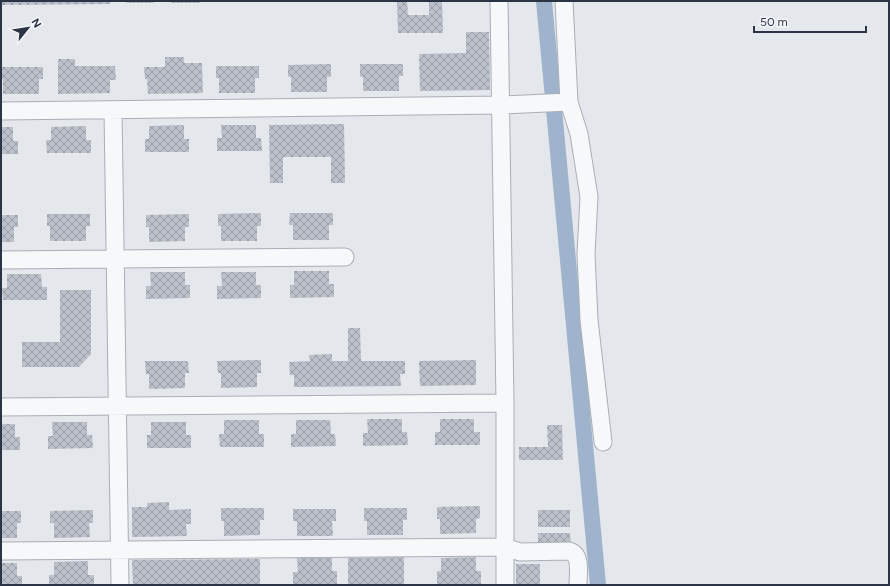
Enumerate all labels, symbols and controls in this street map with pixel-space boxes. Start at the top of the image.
north arrow [8,8,48,48]
scale bar [754,8,866,34]
text: 50 m [760,15,788,29]
text: N [28,16,44,30]

